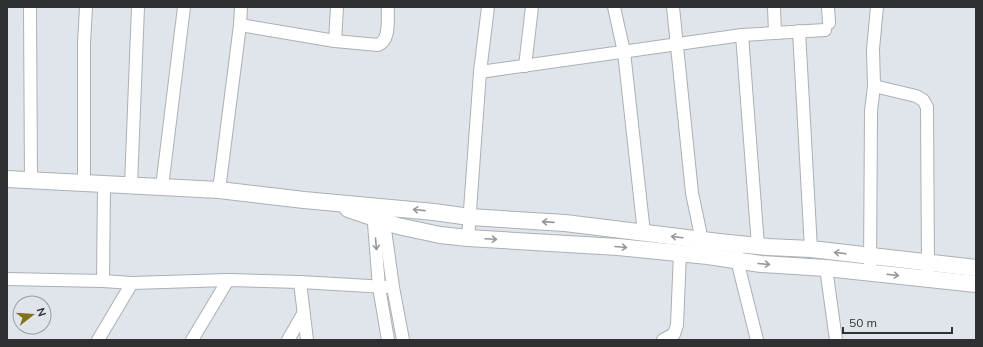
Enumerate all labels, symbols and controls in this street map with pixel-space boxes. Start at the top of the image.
one-way arrow [413,207,426,214]
one-way arrow [542,218,555,225]
one-way arrow [671,233,684,241]
one-way arrow [484,236,497,243]
one-way arrow [373,237,380,250]
one-way arrow [614,244,627,251]
one-way arrow [834,249,847,257]
one-way arrow [757,260,770,267]
one-way arrow [886,271,899,279]
north arrow [12,295,52,335]
text: N [34,306,49,318]
scale bar [843,309,952,335]
text: 50 m [849,315,877,330]

